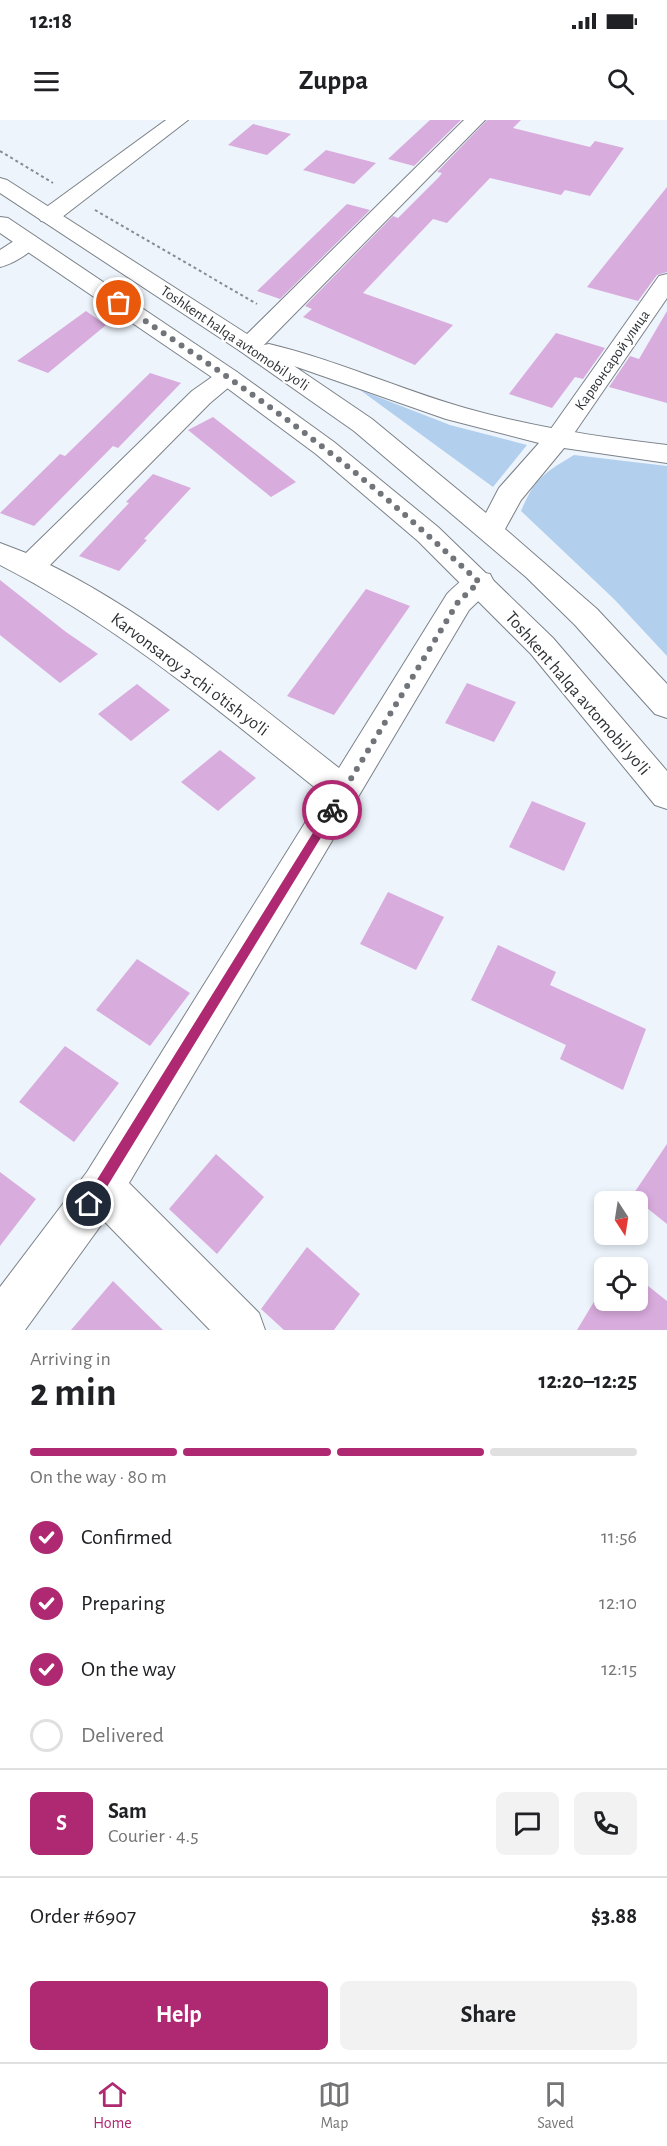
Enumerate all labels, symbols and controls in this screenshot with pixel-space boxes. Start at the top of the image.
text: 12:18 [30,10,72,32]
icon: menu [30,65,63,98]
icon: search [604,65,637,98]
text: Zuppa [299,67,368,94]
pin [93,277,144,328]
street label: Toshkent halqa avtomobil yo'li [158,283,312,394]
icon: bag [102,286,135,319]
street label: Карвонсарой улица [572,307,653,413]
street label: Toshkent halqa avtomobil yo'li [501,608,653,779]
street label: Karvonsaroy 3-chi o'tish yo'li [107,610,272,740]
courier [302,780,362,840]
icon: bike [316,794,349,827]
pin [63,1178,114,1229]
icon: home [72,1187,105,1220]
north arrow [594,1191,648,1245]
map controls [594,1191,648,1311]
button: locate [594,1257,648,1311]
text: Arriving in [30,1349,111,1369]
text: 12:20–12:25 [539,1370,637,1392]
text: 2 min [30,1374,117,1413]
text: On the way · 80 m [30,1467,167,1487]
icon: check [30,1521,63,1554]
text: Confirmed [81,1526,172,1548]
text: 11:56 [601,1527,637,1547]
icon: check [30,1587,63,1620]
text: Preparing [81,1592,165,1614]
text: 12:10 [599,1593,637,1613]
icon: check [30,1653,63,1686]
text: On the way [81,1658,176,1680]
text: 12:15 [601,1659,637,1679]
text: Delivered [81,1724,164,1746]
button: chat [496,1792,559,1855]
button: phone [574,1792,637,1855]
text: Sam [108,1800,147,1822]
text: S [56,1812,67,1834]
text: Courier · 4.5 [108,1826,199,1846]
text: Order #6907 [30,1905,136,1927]
text: $3.88 [591,1905,637,1927]
button: Help [30,1981,328,2050]
button: Share [340,1981,637,2050]
tab: Home [93,2078,132,2133]
tab: Map [318,2078,351,2133]
tab: Saved [537,2078,574,2133]

